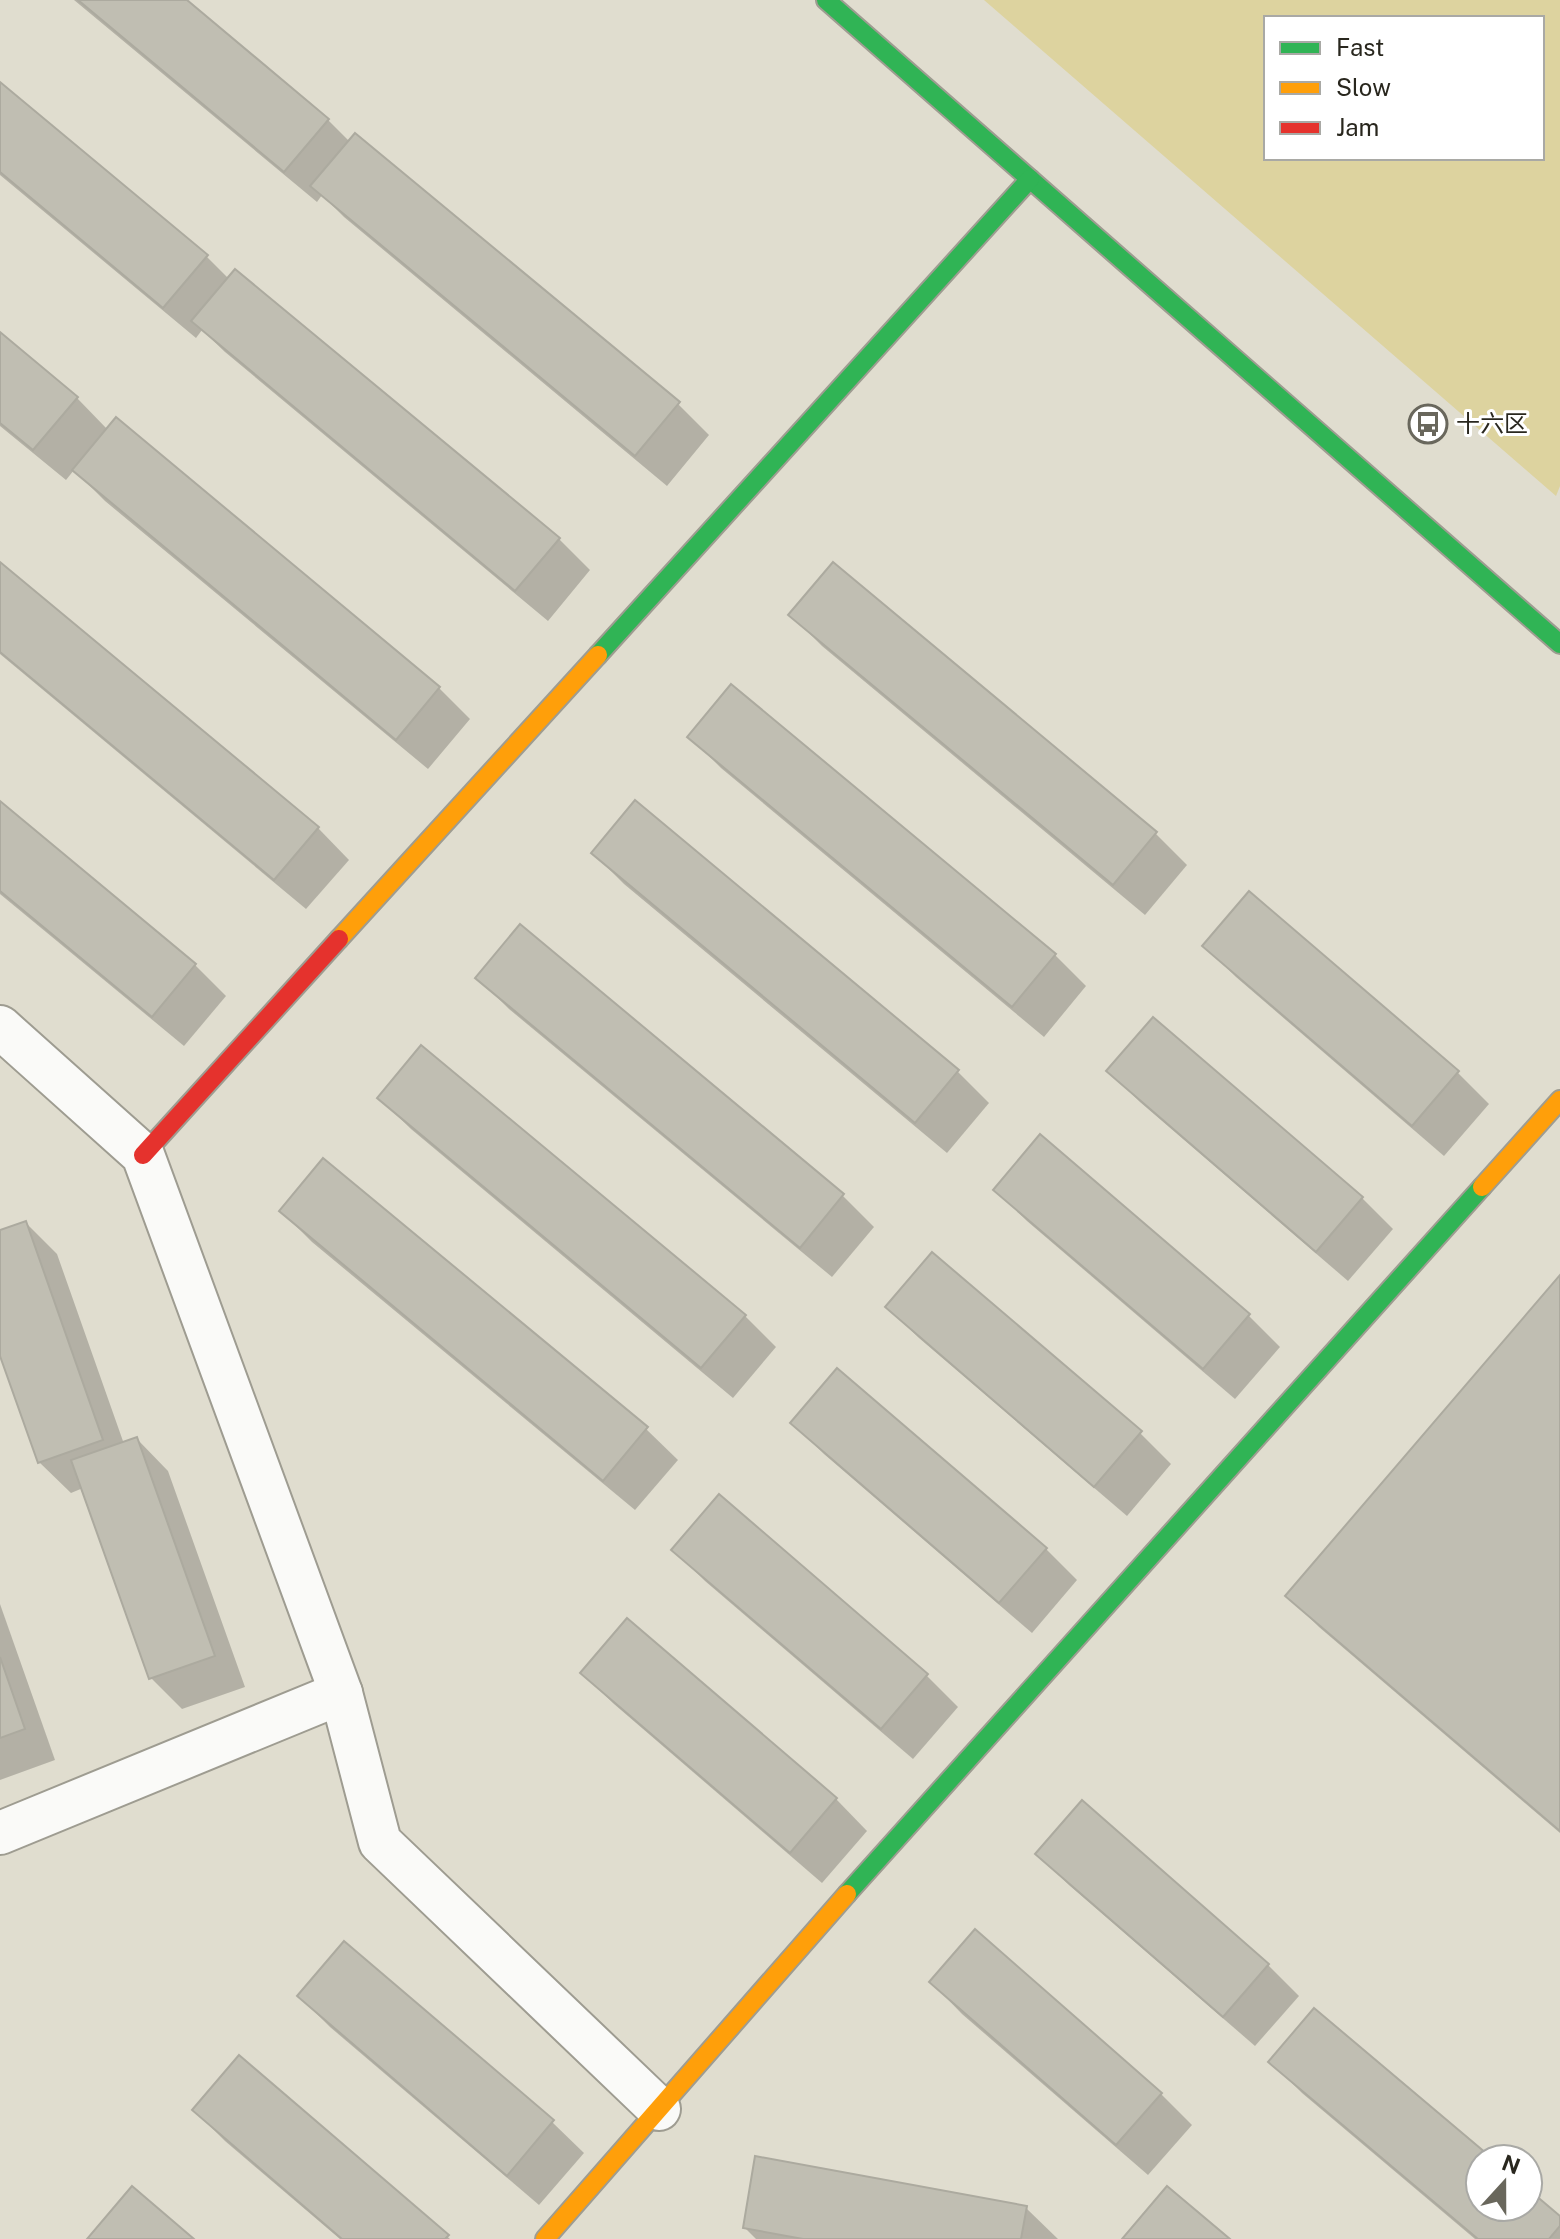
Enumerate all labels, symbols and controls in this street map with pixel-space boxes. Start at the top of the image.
legend [1264,16,1544,160]
text: Fast [1336,33,1384,61]
text: Slow [1336,73,1391,101]
text: Jam [1336,113,1379,141]
bus stop icon: 十六区 [1407,403,1449,445]
place label: 十六区 [1456,409,1528,437]
north arrow [1464,2143,1544,2223]
text: N [1498,2149,1524,2180]

